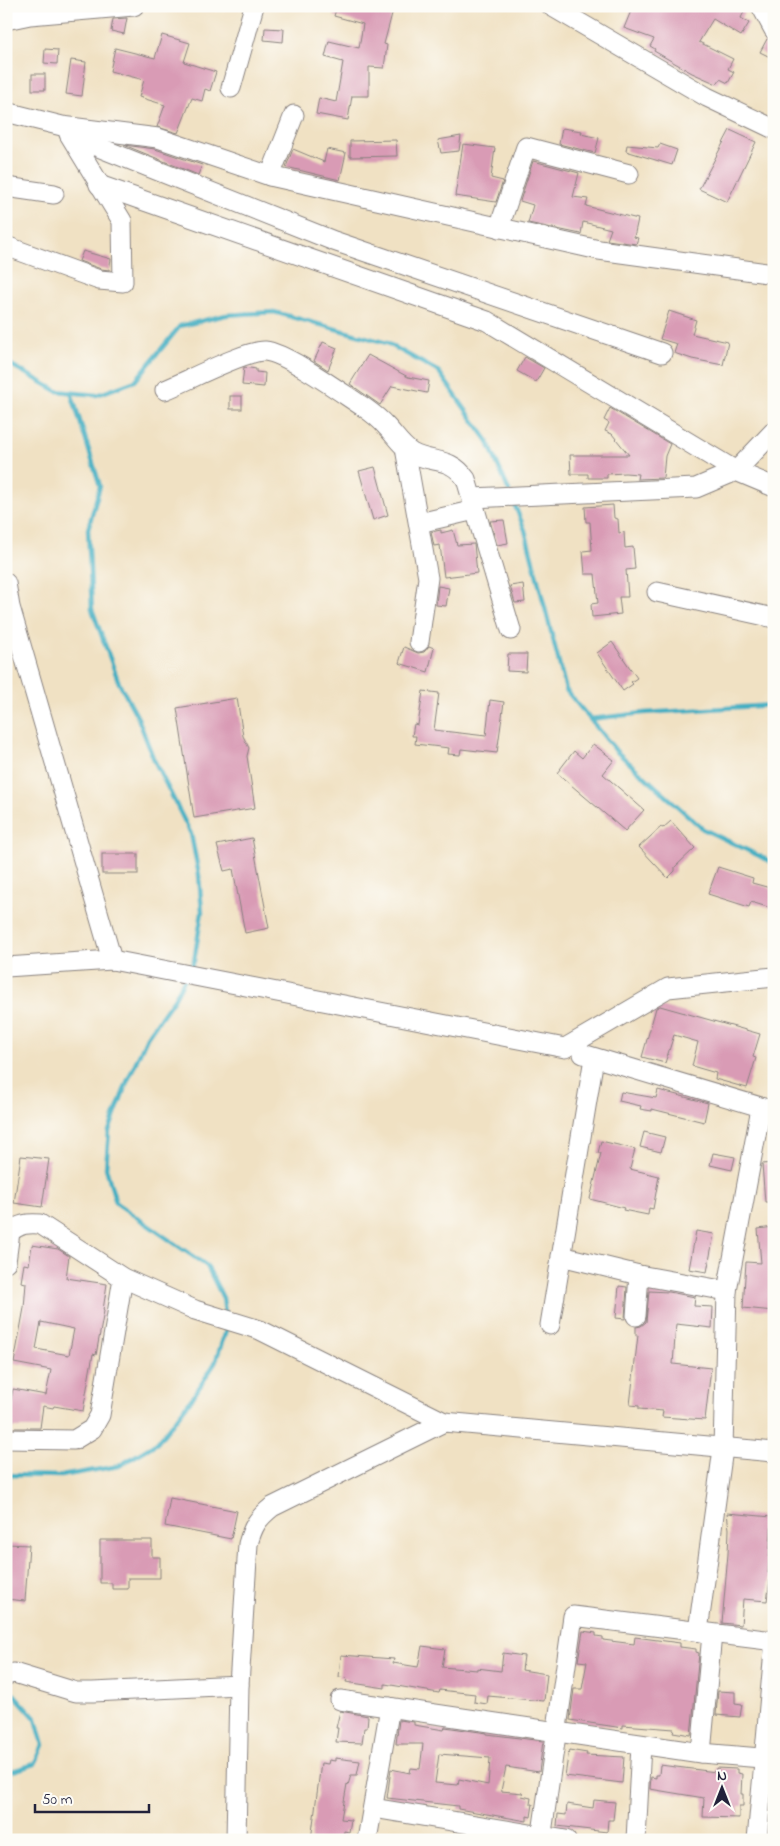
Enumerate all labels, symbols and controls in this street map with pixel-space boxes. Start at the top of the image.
north arrow [698,1764,748,1814]
text: N [717,1766,727,1787]
scale bar [35,1781,149,1813]
text: 50 m [42,1789,73,1811]

